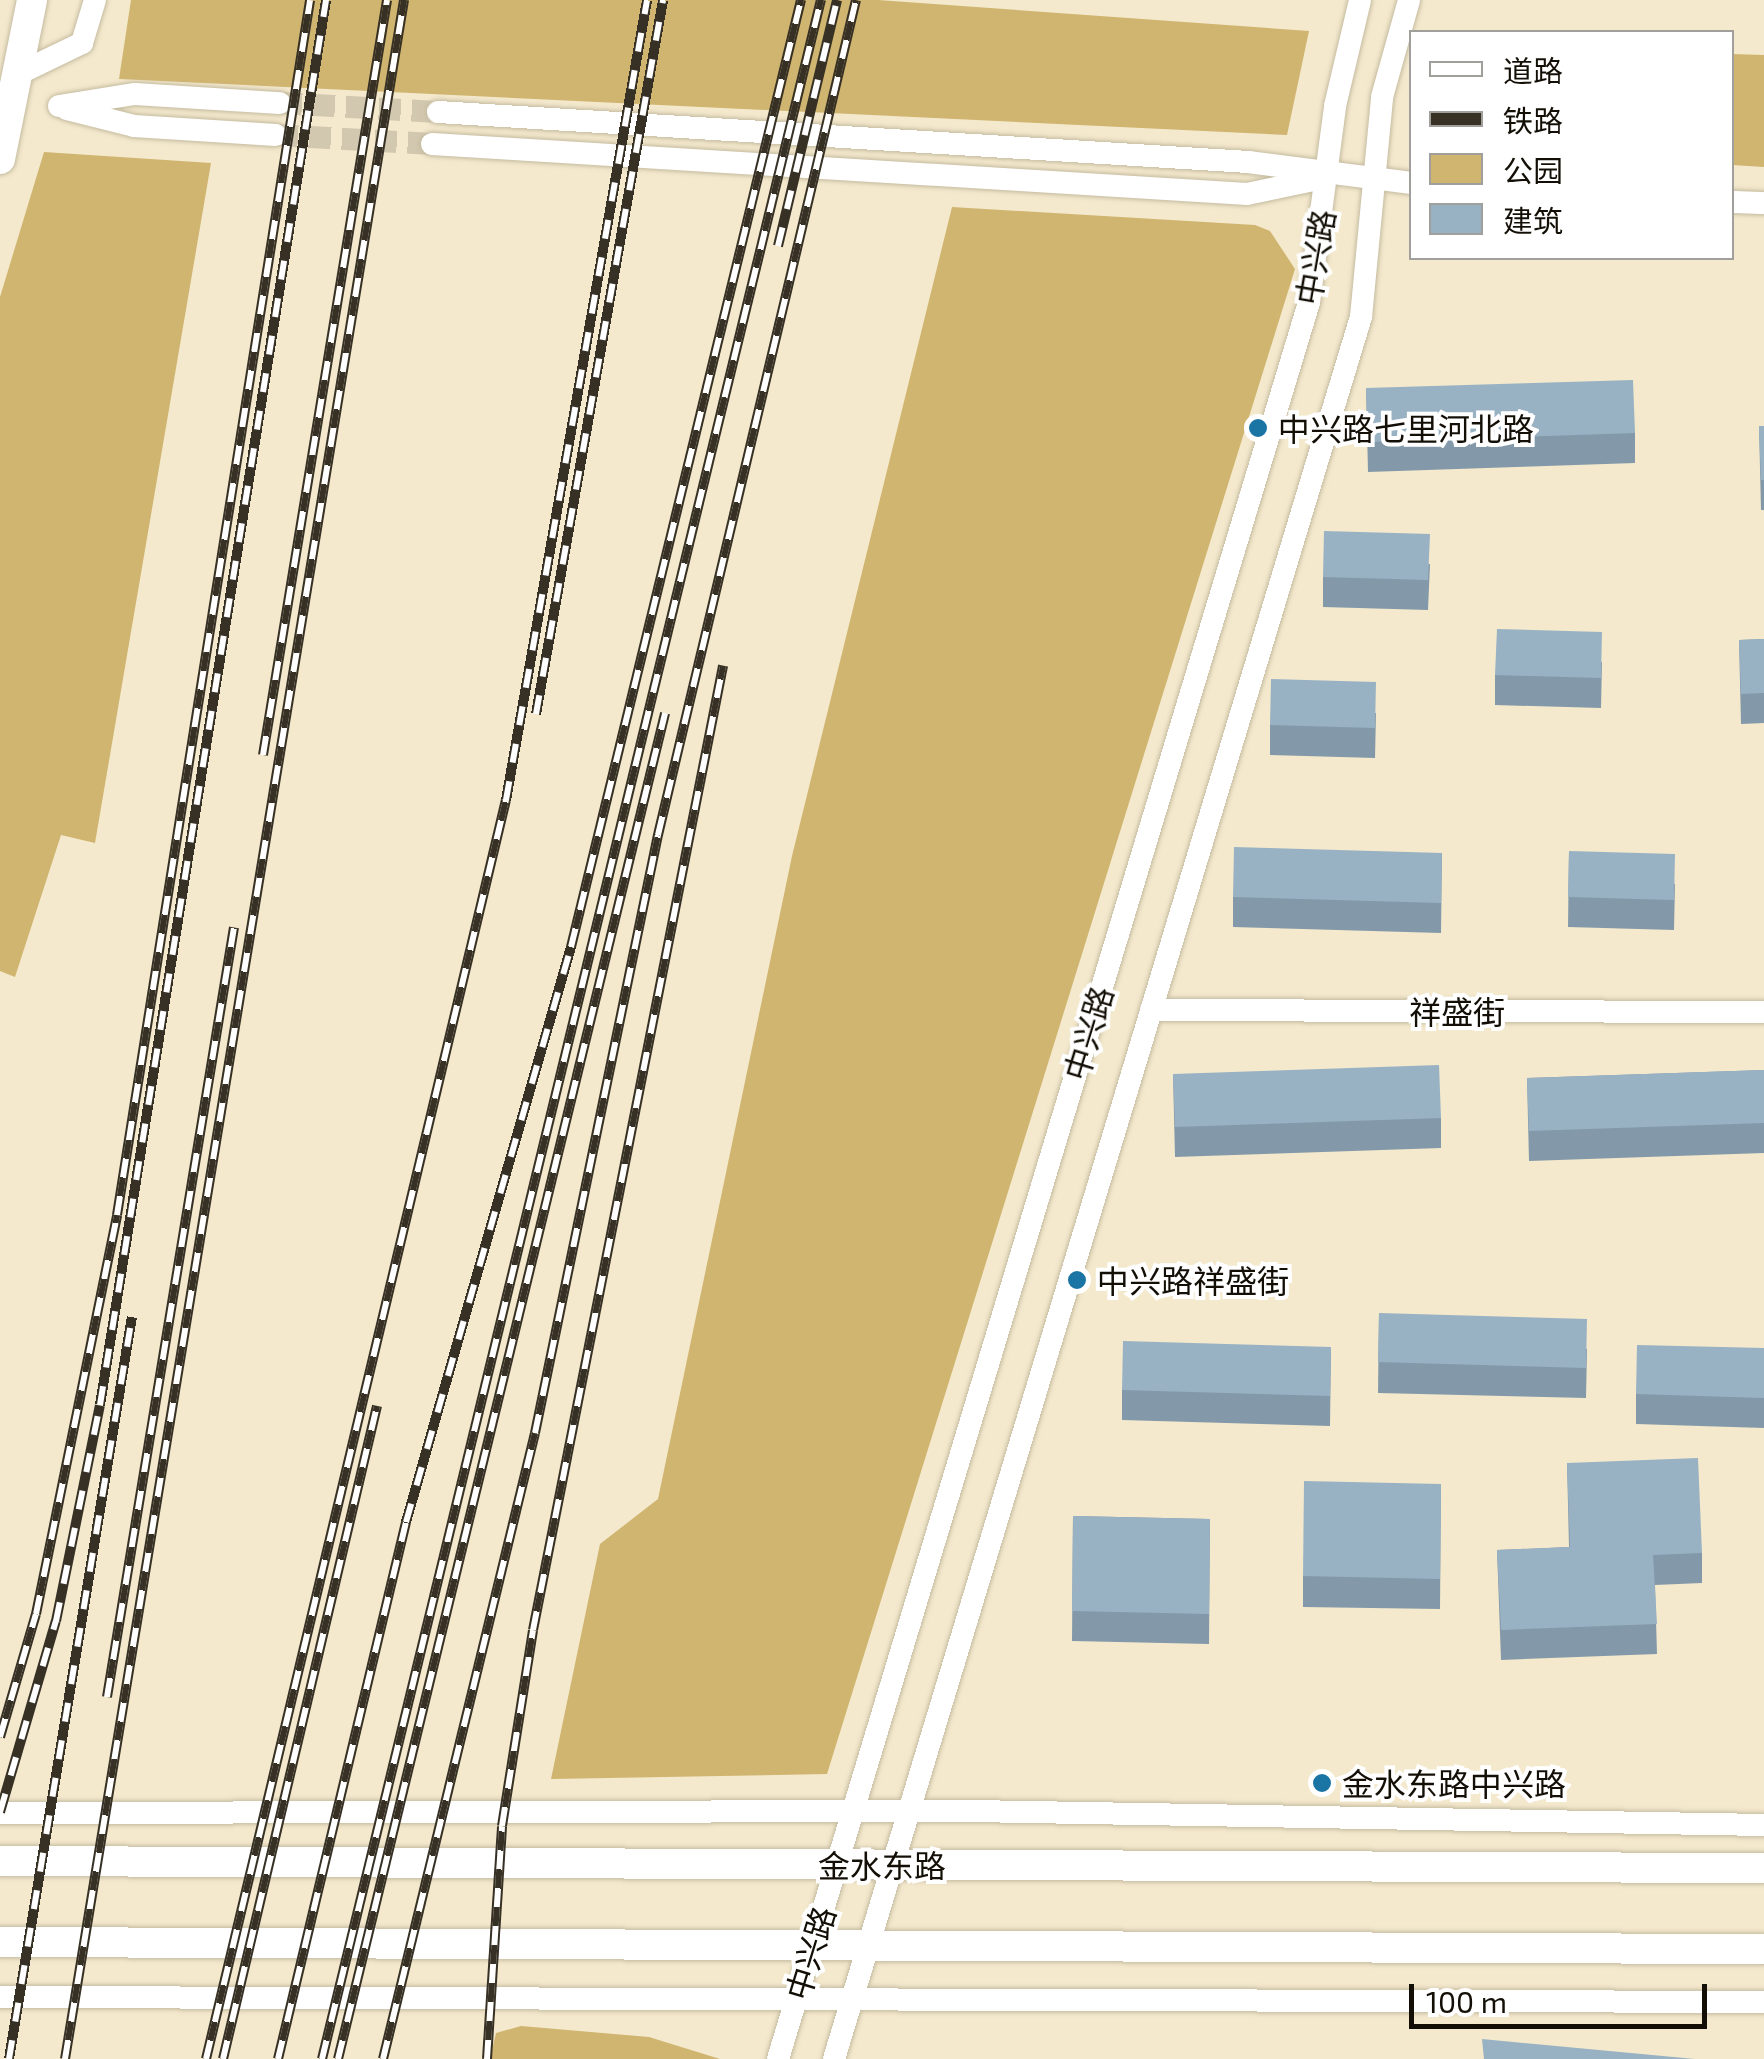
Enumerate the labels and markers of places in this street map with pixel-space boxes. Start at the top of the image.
place label: 中兴路七里河北路 [1278,409,1534,447]
marker: 中兴路七里河北路 [1247,417,1269,439]
place label: 中兴路祥盛街 [1097,1261,1289,1299]
marker: 中兴路祥盛街 [1066,1269,1088,1291]
place label: 金水东路中兴路 [1342,1764,1566,1802]
marker: 金水东路中兴路 [1311,1772,1333,1794]

